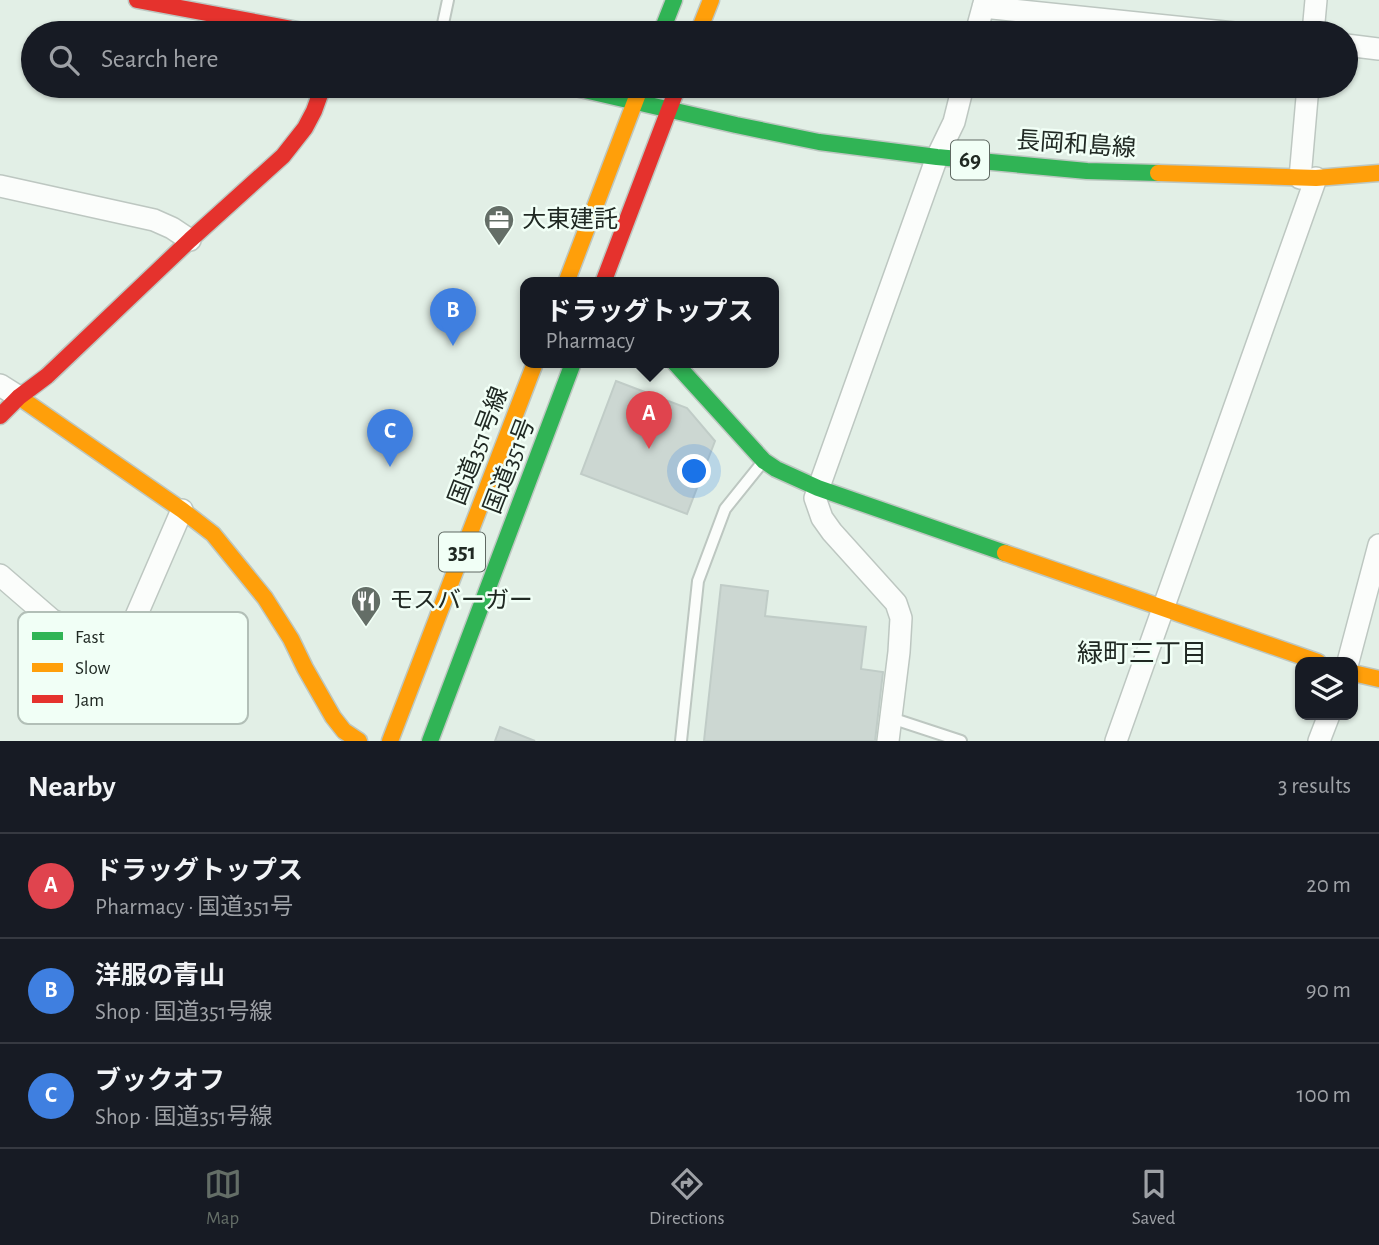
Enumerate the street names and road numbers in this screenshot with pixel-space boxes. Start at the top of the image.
street label: 長岡和島線 [1015,127,1137,161]
road number: 69 [951,140,989,180]
street label: 国道351号線 [443,383,515,509]
street label: 国道351号 [479,414,541,518]
road number: 351 [439,532,485,572]

